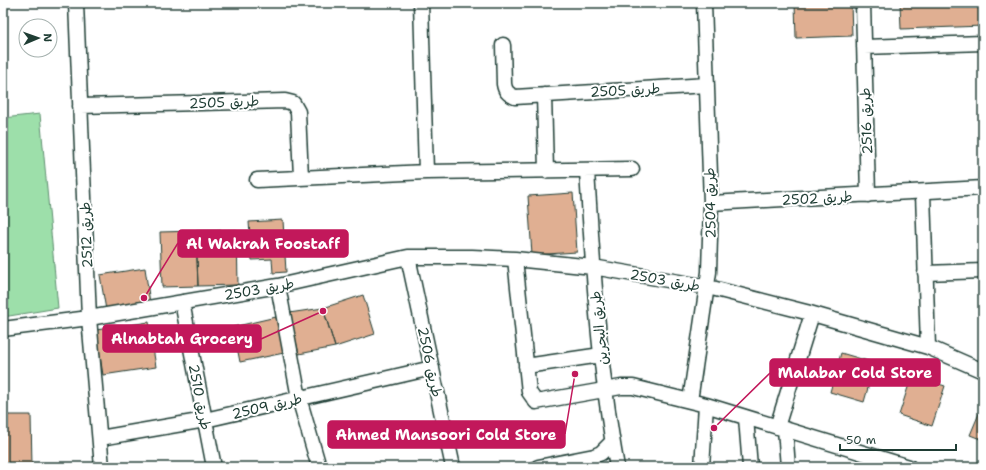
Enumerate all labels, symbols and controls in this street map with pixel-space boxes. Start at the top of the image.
north arrow [18,18,58,58]
text: N [40,33,55,43]
street label: طريق 2505 [589,79,661,101]
street label: طريق 2516 [856,87,876,155]
street label: طريق 2505 [189,92,259,112]
street label: طريق 2504 [700,167,720,239]
street label: طريق 2502 [781,187,853,209]
street label: طريق 2512 [76,201,96,269]
callout: Al Wakrah Foostaff [178,230,348,257]
text: Al Wakrah Foostaff [186,234,341,254]
street label: طريق 2503 [628,265,702,295]
street label: طريق 2503 [222,274,296,304]
street label: طريق البحرين [586,290,612,366]
callout: Alnabtah Grocery [103,325,261,352]
street label: طريق 2506 [414,325,446,399]
text: Alnabtah Grocery [111,329,253,349]
callout: Malabar Cold Store [770,359,940,386]
street label: طريق 2510 [185,362,215,432]
text: Malabar Cold Store [778,363,932,383]
street label: طريق 2509 [230,389,304,423]
callout: Ahmed Mansoori Cold Store [328,421,565,448]
text: Ahmed Mansoori Cold Store [335,425,557,445]
scale bar [840,426,956,452]
text: 50 m [846,432,876,448]

